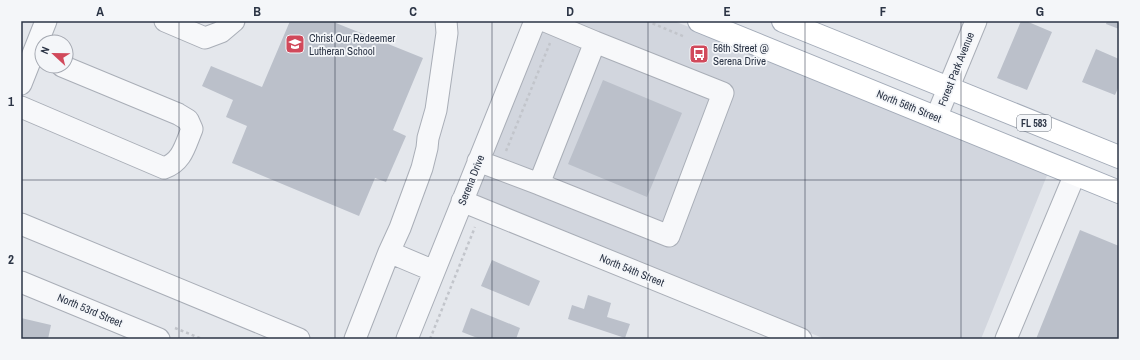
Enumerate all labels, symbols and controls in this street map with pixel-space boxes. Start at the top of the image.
text: A [96,3,104,20]
text: B [253,3,261,20]
text: C [409,3,417,20]
text: D [566,3,574,20]
text: E [723,3,731,20]
text: F [880,3,887,20]
text: G [1036,3,1044,20]
street label: Forest Park Avenue [935,30,977,108]
place label: Christ Our Redeemer Lutheran School [309,31,395,58]
school or university icon: Christ Our Redeemer Lutheran School [284,33,306,55]
north arrow [34,34,74,74]
place label: 56th Street @ Serena Drive [713,41,769,68]
bus stop icon: 56th Street @ Serena Drive [688,43,710,65]
text: N [37,45,52,56]
street label: North 56th Street [875,87,944,126]
text: 1 [8,93,14,110]
road number: FL 583 [1017,115,1051,131]
street label: Serena Drive [455,153,487,207]
text: 2 [8,251,14,268]
street label: North 54th Street [598,251,667,290]
street label: North 53rd Street [55,290,125,330]

